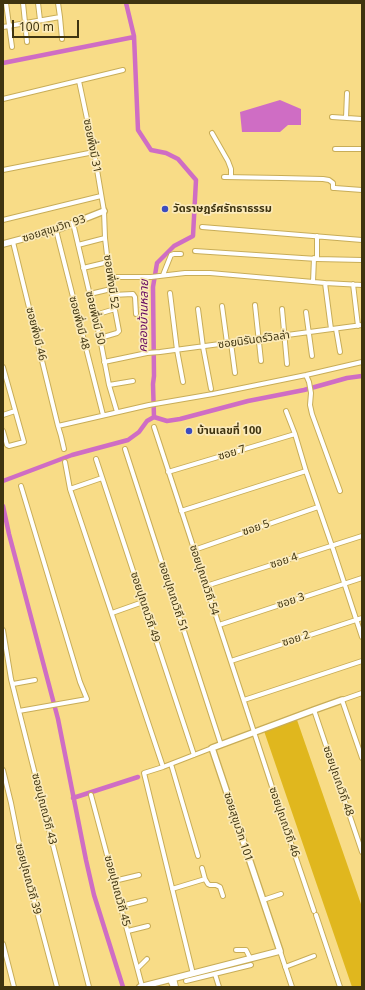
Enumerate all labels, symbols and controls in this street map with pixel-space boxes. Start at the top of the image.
scale bar [14,12,81,38]
text: 100 m [19,18,54,35]
street label: ซอยพึ่งมี 31 [80,118,104,174]
place label: วัดราษฎร์ศรัทธาธรรม [173,202,272,216]
marker: วัดราษฎร์ศรัทธาธรรม [160,204,170,214]
street label: ซอยสุขุมวิท 93 [21,213,87,245]
street label: ซอยพึ่งมี 52 [101,254,121,310]
water label: คลองบ้านหลาย [136,279,152,353]
street label: ซอยพึ่งมี 50 [82,290,108,346]
street label: ซอยพึ่งมี 48 [66,295,92,351]
street label: ซอยพึ่งมี 46 [23,306,49,362]
street label: ซอยนิรันดร์วิลล่า [217,328,291,352]
place label: บ้านเลขที่ 100 [197,424,261,438]
marker: บ้านเลขที่ 100 [184,426,194,436]
street label: ซอย 7 [217,443,247,463]
street label: ซอย 5 [241,517,271,539]
street label: ซอยปุณณวิถี 54 [186,543,222,617]
street label: ซอย 4 [269,550,299,572]
street label: ซอยปุณณวิถี 51 [155,560,191,634]
street label: ซอยปุณณวิถี 49 [127,570,163,644]
street label: ซอย 3 [276,590,306,612]
street label: ซอย 2 [281,628,311,650]
street label: ซอยปุณณวิถี 48 [320,744,356,818]
street label: ซอยปุณณวิถี 43 [29,772,59,846]
street label: ซอยปุณณวิถี 46 [266,785,302,859]
street label: ซอยสุขุมวิท 101 [221,791,255,863]
street label: ซอยปุณณวิถี 39 [12,842,44,916]
street label: ซอยปุณณวิถี 45 [101,854,133,928]

